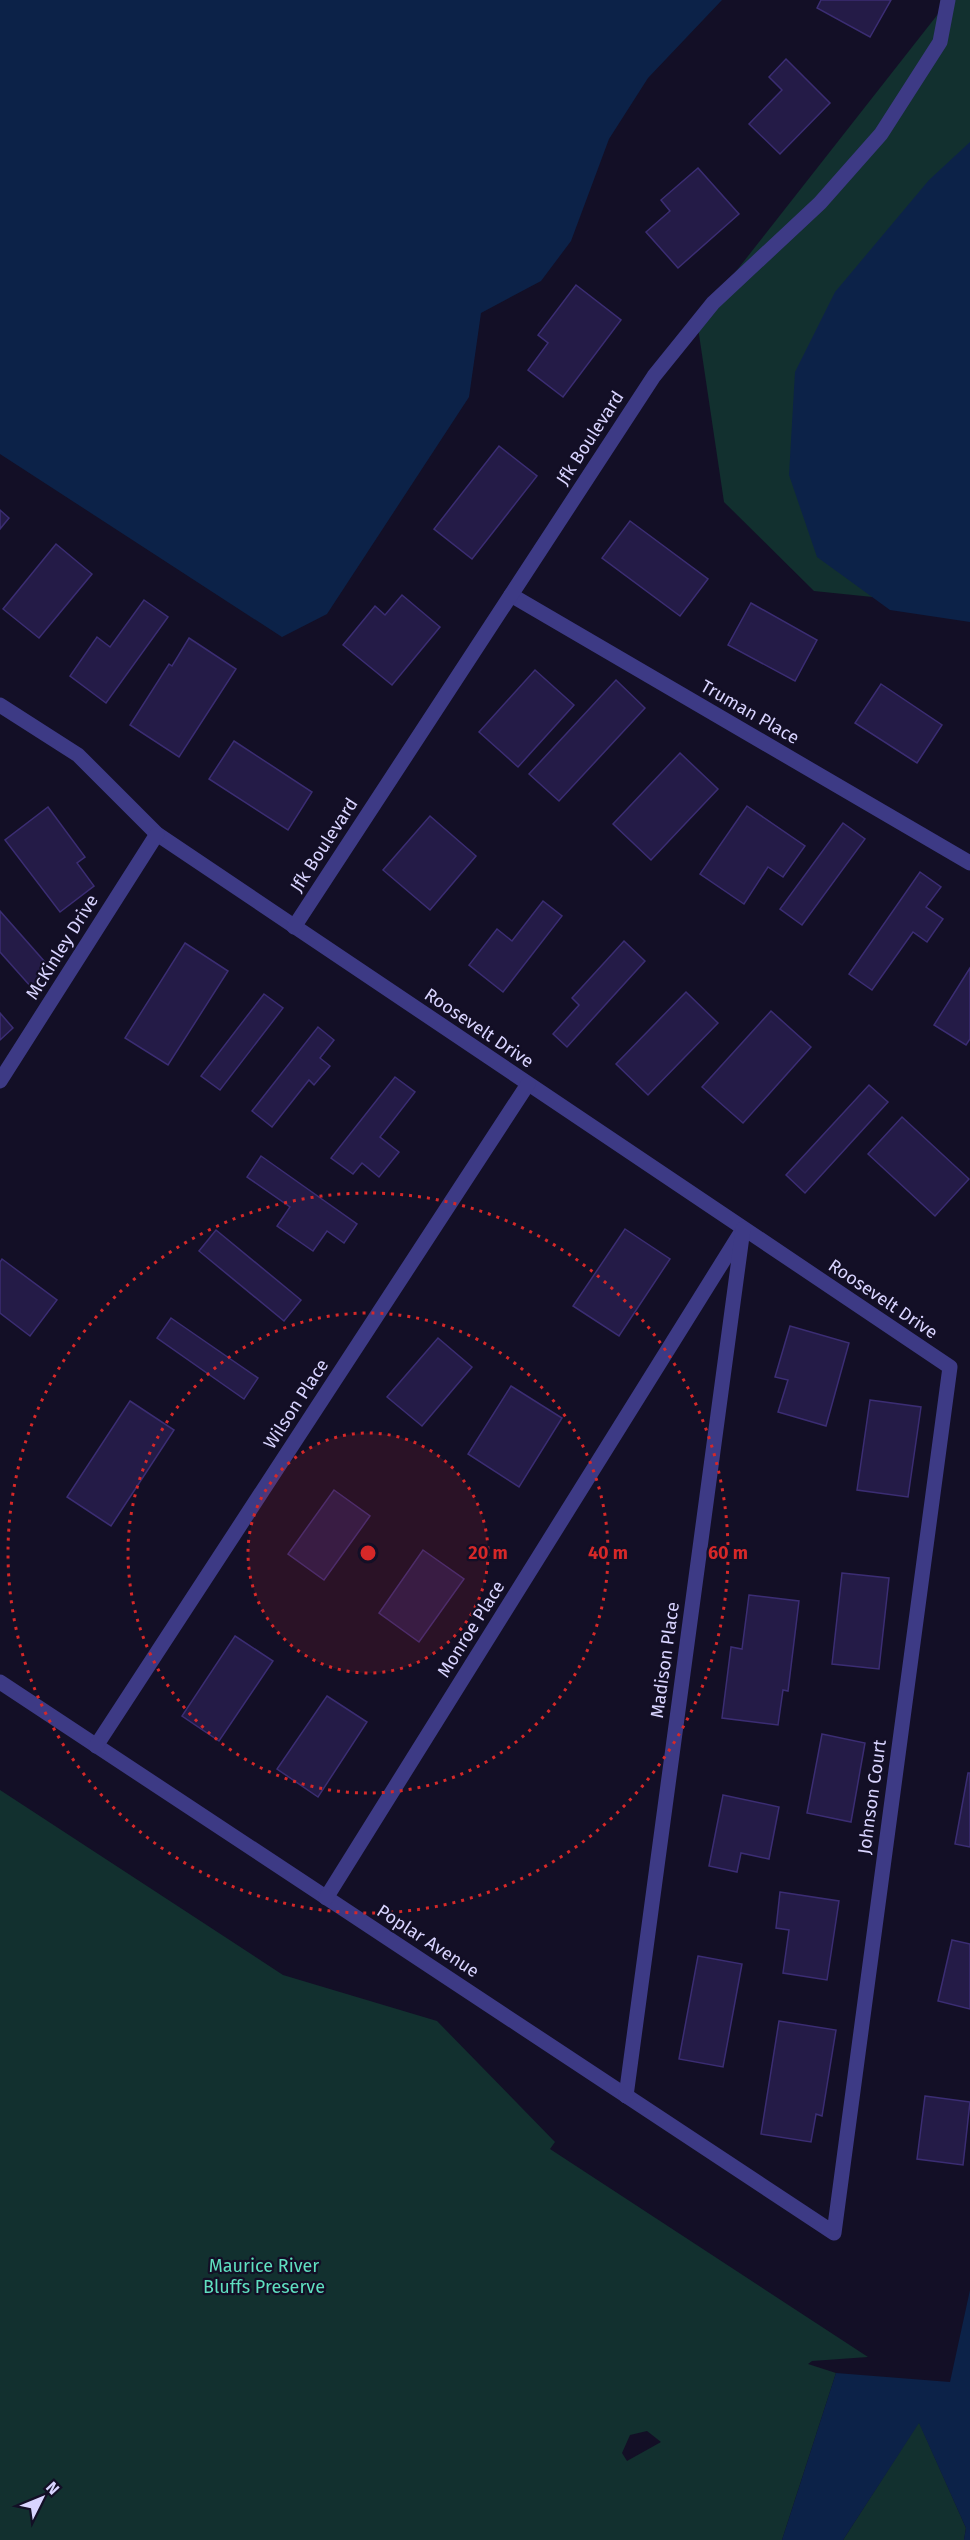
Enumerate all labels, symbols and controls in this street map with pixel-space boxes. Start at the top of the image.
street label: Jfk Boulevard [551,387,629,489]
street label: Truman Place [697,675,803,749]
street label: Jfk Boulevard [285,794,363,896]
street label: McKinley Drive [21,890,103,1004]
street label: Roosevelt Drive [420,983,538,1073]
street label: Roosevelt Drive [824,1254,942,1344]
street label: Wilson Place [259,1355,333,1453]
text: 20 m [468,1542,508,1564]
text: 40 m [588,1542,628,1564]
text: 60 m [708,1542,748,1564]
centre of rings [358,1543,378,1563]
street label: Monroe Place [433,1577,509,1681]
street label: Madison Place [646,1600,684,1720]
street label: Johnson Court [853,1738,891,1856]
street label: Poplar Avenue [373,1900,483,1982]
park label: Maurice River Bluffs Preserve [203,2255,325,2298]
north arrow [12,2468,72,2528]
text: N [42,2478,63,2498]

